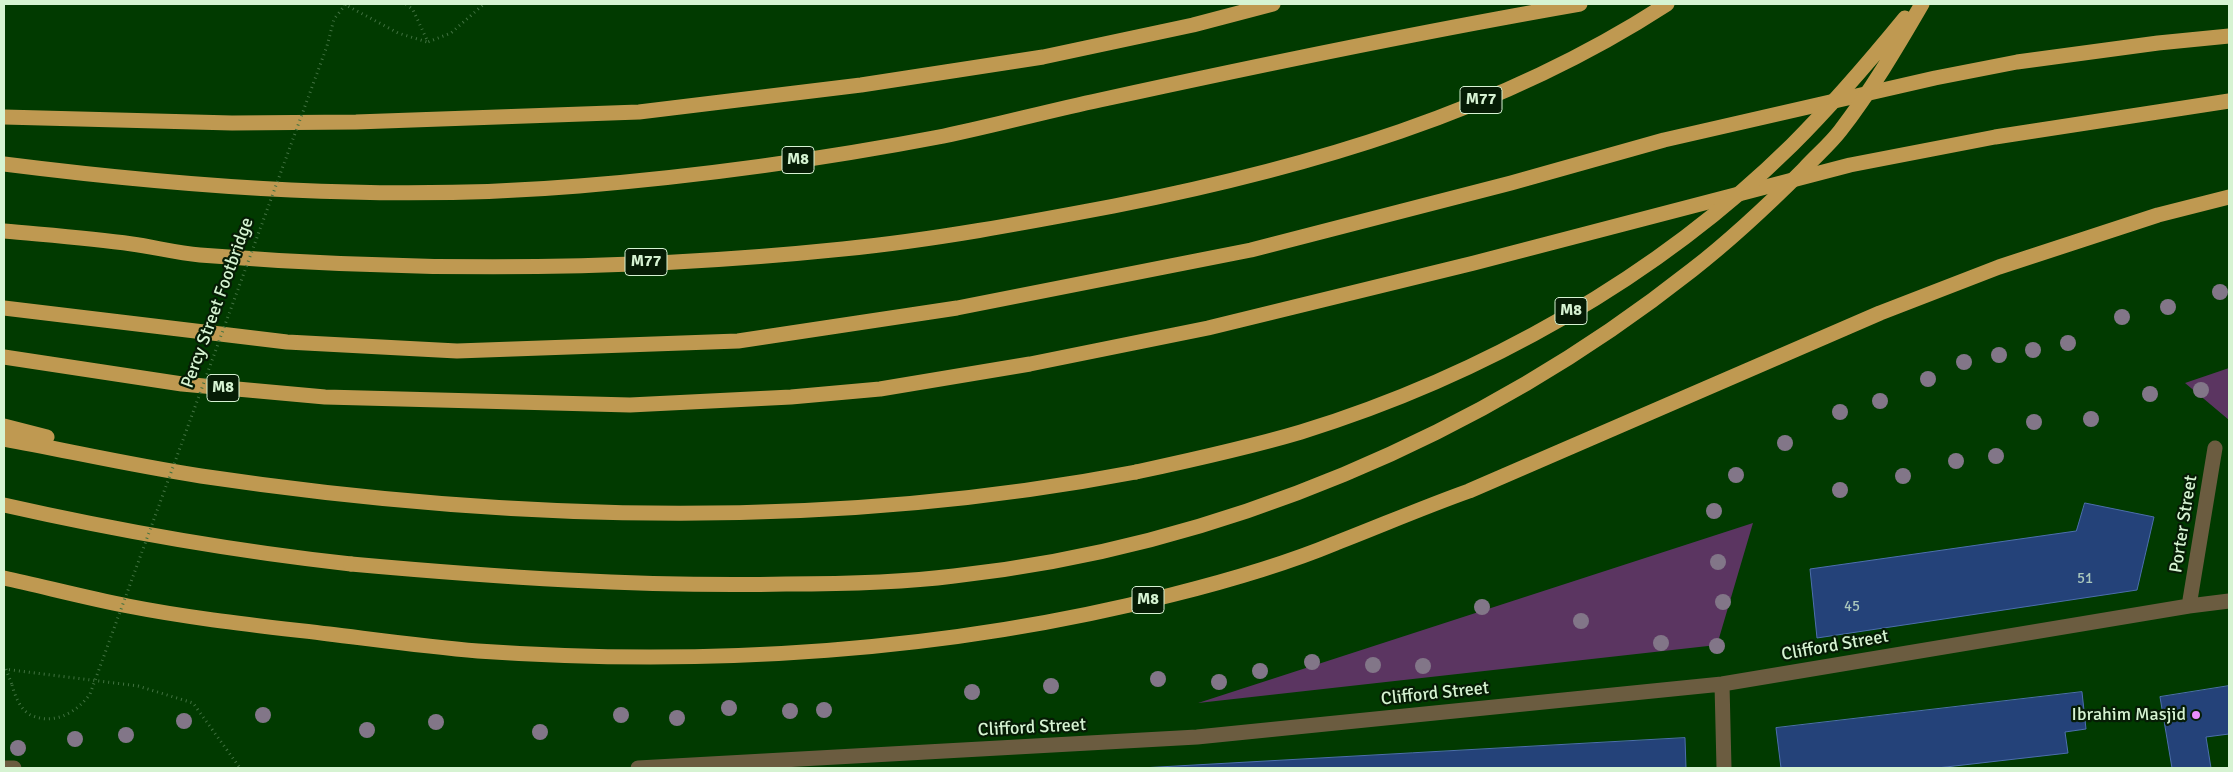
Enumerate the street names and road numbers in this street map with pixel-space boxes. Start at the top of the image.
road number: M77 [1460,86,1502,114]
road number: M8 [782,146,814,174]
street label: Percy Street Footbridge [177,215,259,391]
road number: M77 [625,248,667,276]
road number: M8 [1555,298,1587,324]
road number: M8 [207,374,239,402]
street label: Porter Street [2166,474,2202,574]
road number: M8 [1132,586,1164,614]
street label: Clifford Street [1780,626,1890,666]
street label: Clifford Street [1380,678,1490,710]
street label: Clifford Street [977,714,1087,742]

